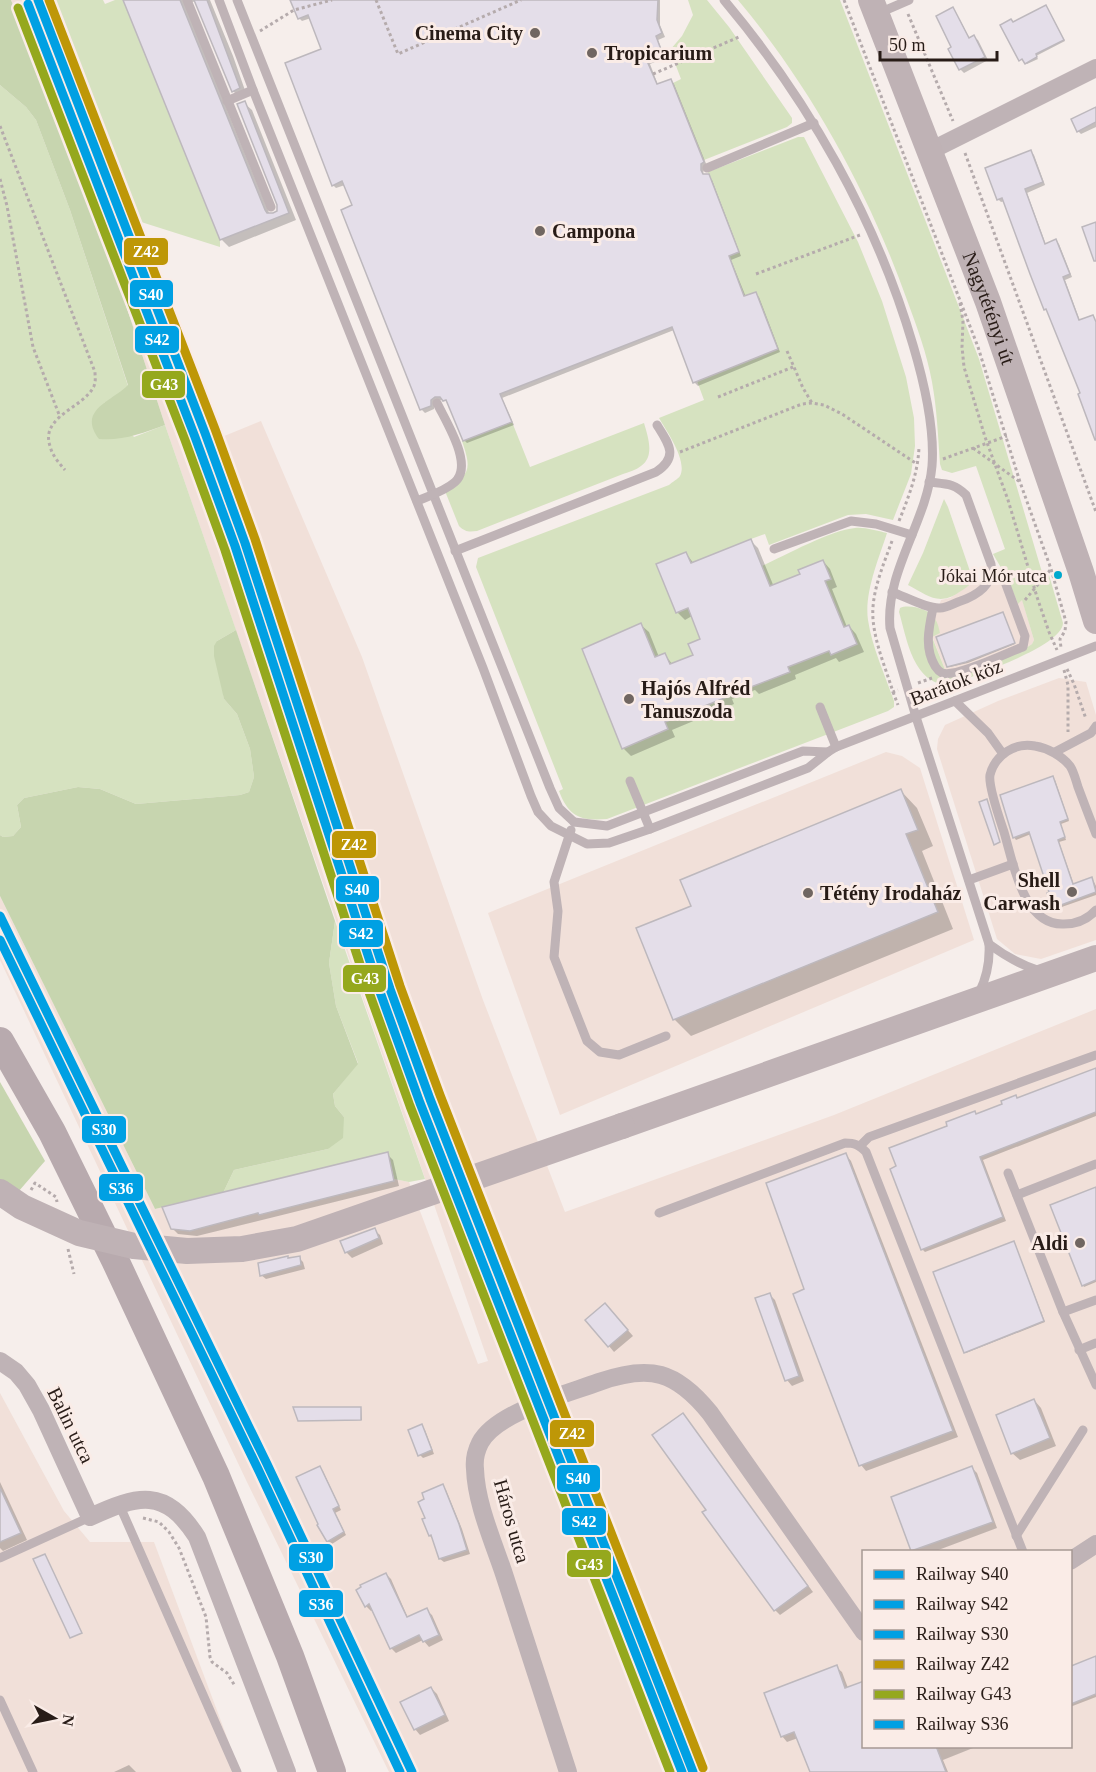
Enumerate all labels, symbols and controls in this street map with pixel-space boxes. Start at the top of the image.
place label: Cinema City [415,22,523,45]
scale bar [880,24,997,62]
marker: Cinema City [528,26,542,40]
text: 50 m [889,35,926,55]
place label: Tropicarium [604,42,712,65]
marker: Tropicarium [585,46,599,60]
place label: Campona [552,220,635,243]
marker: Campona [533,224,547,238]
line badge: Z42 [123,237,169,266]
text: Z42 [133,243,159,260]
street label: Nagytétényi út [959,249,1020,368]
line badge: S40 [129,279,174,308]
text: S40 [139,286,163,303]
line badge: S42 [134,325,180,354]
text: S42 [145,331,169,348]
line badge: G43 [141,370,186,399]
text: G43 [150,376,178,393]
place label: Jókai Mór utca [939,566,1047,586]
marker: Jókai Mór utca [1052,569,1064,581]
street label: Barátok köz [907,654,1005,710]
place label: Hajós Alfréd Tanuszoda [641,677,750,722]
marker: Hajós Alfréd Tanuszoda [622,692,636,706]
line badge: Z42 [331,830,377,859]
text: Z42 [341,836,367,853]
place label: Shell Carwash [983,869,1060,914]
line badge: S40 [335,875,380,903]
text: S40 [345,881,369,898]
place label: Tétény Irodaház [820,882,961,905]
marker: Shell Carwash [1065,885,1079,899]
marker: Tétény Irodaház [801,886,815,900]
line badge: S42 [338,919,384,948]
text: S42 [349,925,373,942]
line badge: G43 [342,964,387,993]
text: G43 [351,970,379,987]
line badge: S30 [81,1115,127,1144]
text: S30 [92,1121,116,1138]
line badge: S36 [98,1173,144,1202]
text: S36 [109,1180,133,1197]
place label: Aldi [1031,1232,1068,1254]
marker: Aldi [1073,1236,1087,1250]
street label: Balin utca [43,1383,99,1467]
line badge: Z42 [549,1419,595,1448]
text: Z42 [559,1425,585,1442]
line badge: S40 [556,1464,601,1493]
text: S40 [566,1470,590,1487]
street label: Háros utca [490,1477,534,1566]
line badge: S42 [561,1507,607,1536]
text: S42 [572,1513,596,1530]
line badge: S30 [288,1543,334,1572]
text: S30 [299,1549,323,1566]
line badge: G43 [566,1549,612,1578]
legend [862,1550,1072,1748]
text: G43 [575,1556,603,1573]
text: Railway S40 [916,1564,1009,1584]
line badge: S36 [298,1589,344,1618]
text: Railway S42 [916,1594,1009,1614]
text: S36 [309,1596,333,1613]
text: Railway S30 [916,1624,1009,1644]
text: Railway Z42 [916,1654,1009,1674]
text: Railway G43 [916,1684,1011,1704]
north arrow [24,1688,84,1748]
text: N [59,1713,78,1728]
text: Railway S36 [916,1714,1009,1734]

